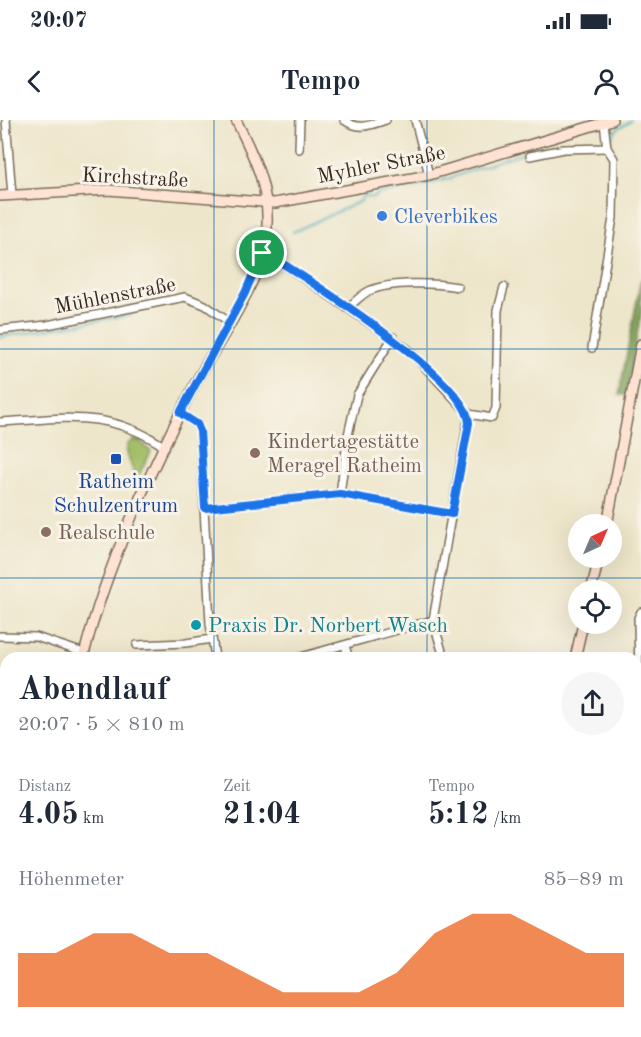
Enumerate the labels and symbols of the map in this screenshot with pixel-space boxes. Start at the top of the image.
street label: Myhler Straße [315,143,447,188]
street label: Kirchstraße [81,165,189,192]
place label: Cleverbikes [394,207,498,228]
marker: Cleverbikes [375,209,389,223]
pin [236,227,287,278]
street label: Mühlenstraße [53,274,178,319]
place label: Kindertagestätte Meragel Ratheim [267,432,422,477]
marker: Kindertagestätte Meragel Ratheim [248,446,262,460]
marker: Ratheim Schulzentrum [109,452,123,466]
place label: Ratheim Schulzentrum [54,472,178,517]
north arrow [568,514,622,568]
place label: Realschule [58,523,155,544]
marker: Realschule [39,525,53,539]
place label: Praxis Dr. Norbert Wasch [208,616,448,637]
marker: Praxis Dr. Norbert Wasch [189,618,203,632]

